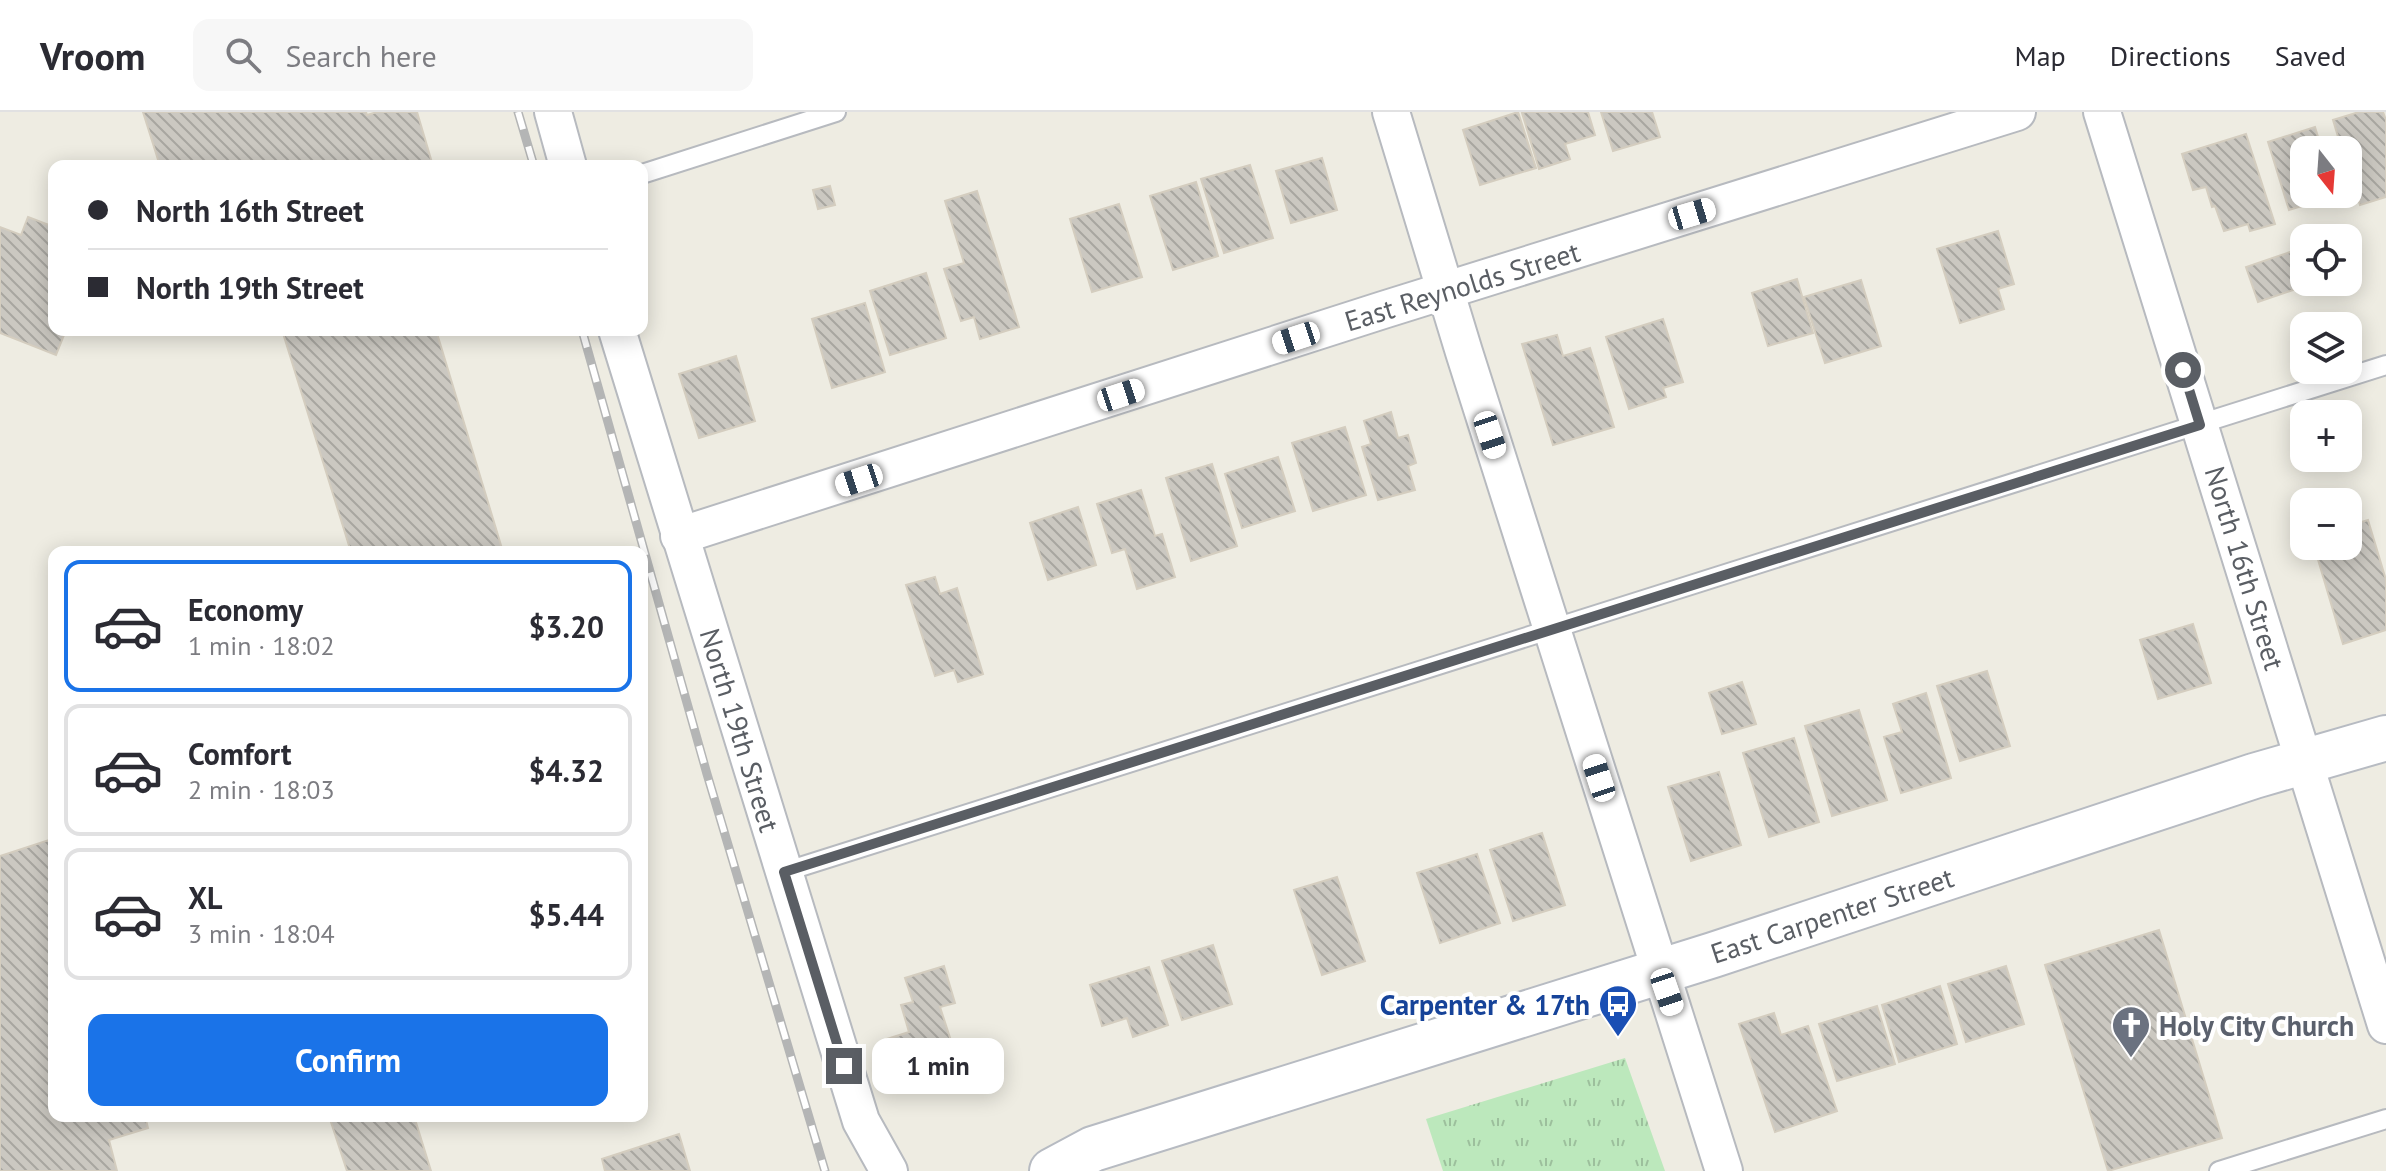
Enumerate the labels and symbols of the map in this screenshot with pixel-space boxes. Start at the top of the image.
north arrow [2290,136,2362,208]
car [1666,196,1718,232]
street label: East Reynolds Street [1340,232,1585,339]
car [1269,319,1323,357]
route start [2165,352,2201,388]
car [1094,376,1148,414]
car [1471,408,1509,462]
car [832,461,886,499]
street label: North 16th Street [2196,462,2294,675]
street label: North 19th Street [691,624,789,837]
car [1580,751,1618,805]
street label: East Carpenter Street [1706,858,1959,972]
car [1648,965,1686,1019]
bus stop icon: Carpenter & 17th [1597,983,1639,1038]
place label: Carpenter & 17th [1380,986,1590,1023]
church icon: Holy City Church [2110,1004,2152,1059]
place label: Holy City Church [2159,1007,2354,1044]
callout: 1 min [872,1038,1004,1094]
route end [826,1048,862,1084]

